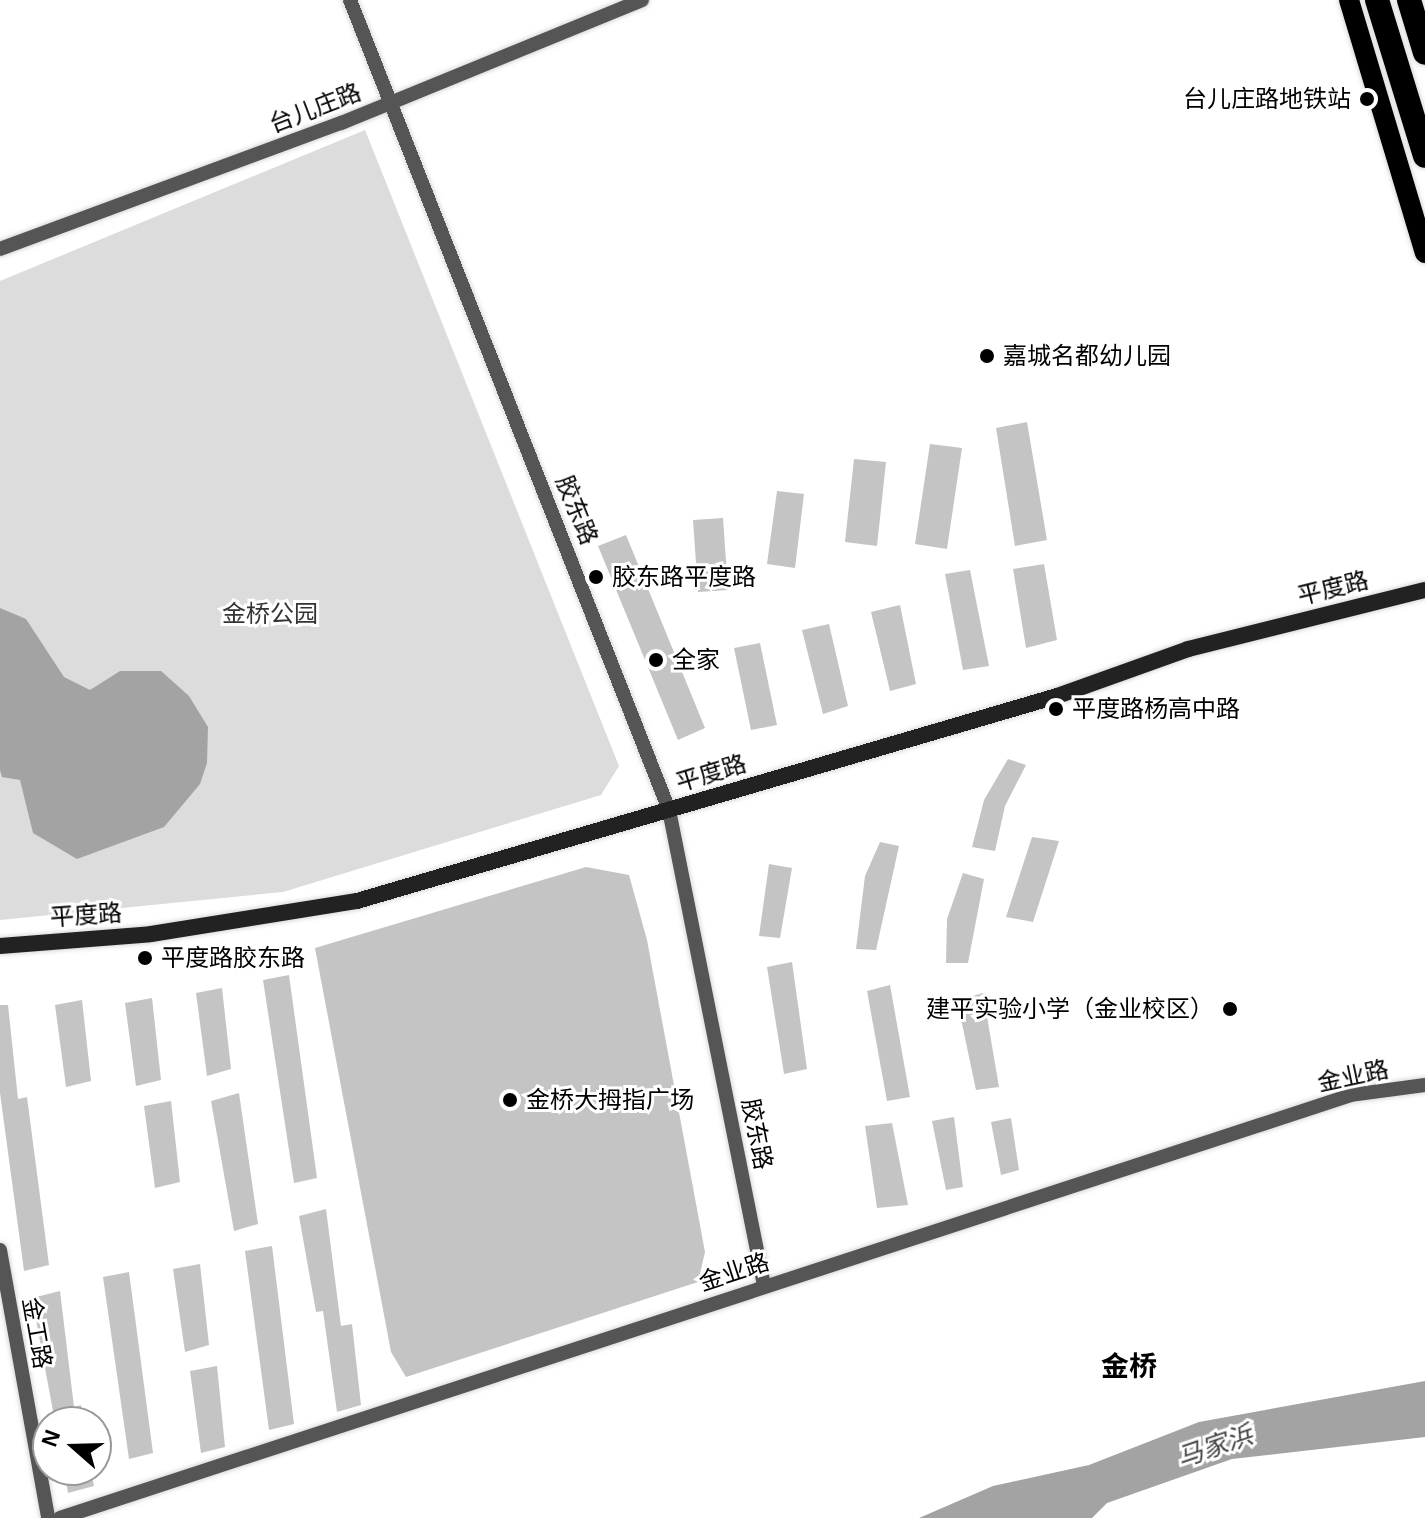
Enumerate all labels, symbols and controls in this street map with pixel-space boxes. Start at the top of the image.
street label: 台儿庄路 [265,77,365,139]
place label: 台儿庄路地铁站 [1183,85,1351,113]
marker: 台儿庄路地铁站 [1358,90,1376,108]
place label: 嘉城名都幼儿园 [1003,342,1171,370]
marker: 嘉城名都幼儿园 [978,347,996,365]
street label: 胶东路 [550,471,604,549]
place label: 胶东路平度路 [612,563,756,591]
street label: 平度路 [1295,565,1371,611]
marker: 胶东路平度路 [587,568,605,586]
park label: 金桥公园 [222,600,318,628]
place label: 全家 [672,646,720,674]
marker: 全家 [647,651,665,669]
place label: 平度路杨高中路 [1072,695,1240,723]
marker: 平度路杨高中路 [1047,700,1065,718]
street label: 平度路 [672,749,750,797]
street label: 平度路 [49,898,123,932]
place label: 平度路胶东路 [161,944,305,972]
marker: 平度路胶东路 [136,949,154,967]
place label: 建平实验小学（金业校区） [926,995,1214,1023]
marker: 建平实验小学（金业校区） [1221,1000,1239,1018]
street label: 金业路 [1315,1054,1391,1098]
place label: 金桥大拇指广场 [526,1086,694,1114]
marker: 金桥大拇指广场 [501,1091,519,1109]
street label: 胶东路 [736,1096,778,1172]
street label: 金业路 [695,1247,773,1297]
street label: 金工路 [17,1295,57,1371]
district label: 金桥 [1101,1350,1157,1384]
north arrow [32,1406,112,1486]
water label: 马家浜 [1173,1420,1257,1474]
text: N [36,1427,65,1450]

